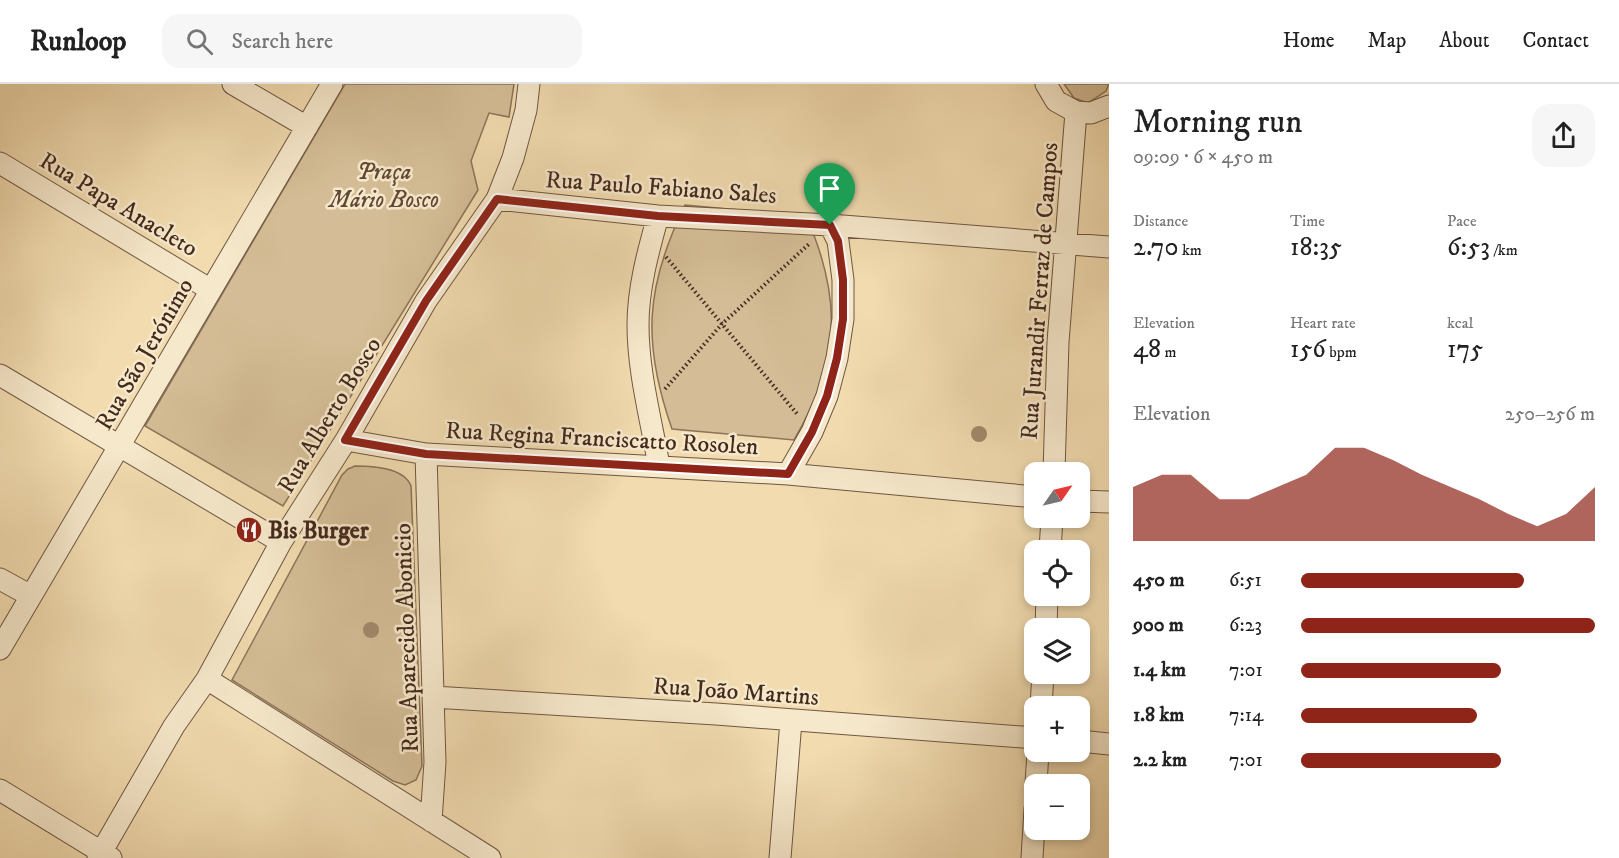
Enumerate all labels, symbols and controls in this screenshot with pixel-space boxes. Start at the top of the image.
search box [162,14,582,68]
text: Runloop [30,24,126,59]
icon: search [183,25,216,58]
text: Search here [231,28,333,55]
text: Home [1283,28,1335,54]
text: Map [1368,28,1406,54]
text: About [1439,28,1490,54]
text: Contact [1523,28,1589,54]
text: Morning run [1133,102,1302,143]
button: share [1532,104,1595,167]
street label: Rua Jurandir Ferraz de Campos [1015,141,1065,441]
text: 09:09 · 6 × 450 m [1133,145,1273,170]
street label: Rua Papa Anacleto [34,146,203,264]
park label: Praça Mário Bosco [327,157,439,215]
pin [804,163,855,225]
street label: Rua Paulo Fabiano Sales [544,165,777,211]
icon: arrive [813,172,846,205]
text: Distance [1133,211,1188,231]
text: Time [1290,211,1325,231]
text: Pace [1447,211,1477,231]
text: 2.70 [1133,231,1178,264]
text: 18:35 [1290,231,1342,264]
text: 6:53 [1447,231,1490,264]
text: km [1178,240,1202,260]
text: /km [1490,240,1518,260]
street label: Rua São Jerónimo [89,273,200,436]
text: Elevation [1133,313,1195,333]
text: Heart rate [1290,313,1356,333]
text: kcal [1447,313,1473,333]
street label: Rua Alberto Bosco [271,332,388,499]
text: 48 [1133,333,1161,366]
text: 156 [1290,333,1326,366]
text: 175 [1447,333,1483,366]
text: m [1161,342,1176,362]
text: bpm [1326,342,1357,362]
text: Elevation [1133,402,1210,427]
text: 250–256 m [1505,402,1595,427]
street label: Rua Regina Franciscatto Rosolen [445,416,760,462]
north arrow [1024,462,1090,528]
map controls [1024,462,1090,840]
restaurant icon: Bis Burger [234,515,264,545]
place label: Bis Burger [268,516,370,546]
street label: Rua Aparecido Abonicio [388,523,426,753]
button: locate [1024,540,1090,606]
text: 450 m [1133,568,1184,593]
text: 6:51 [1229,568,1262,593]
text: 900 m [1133,613,1184,638]
text: 6:23 [1229,613,1262,638]
button: layers [1024,618,1090,684]
text: 1.4 km [1133,658,1186,683]
text: 7:01 [1229,658,1263,683]
street label: Rua João Martins [652,671,820,713]
button: + [1024,696,1090,762]
text: 1.8 km [1133,703,1184,728]
text: 7:14 [1229,703,1264,728]
text: 2.2 km [1133,748,1187,773]
text: 7:01 [1229,748,1263,773]
button: − [1024,774,1090,840]

